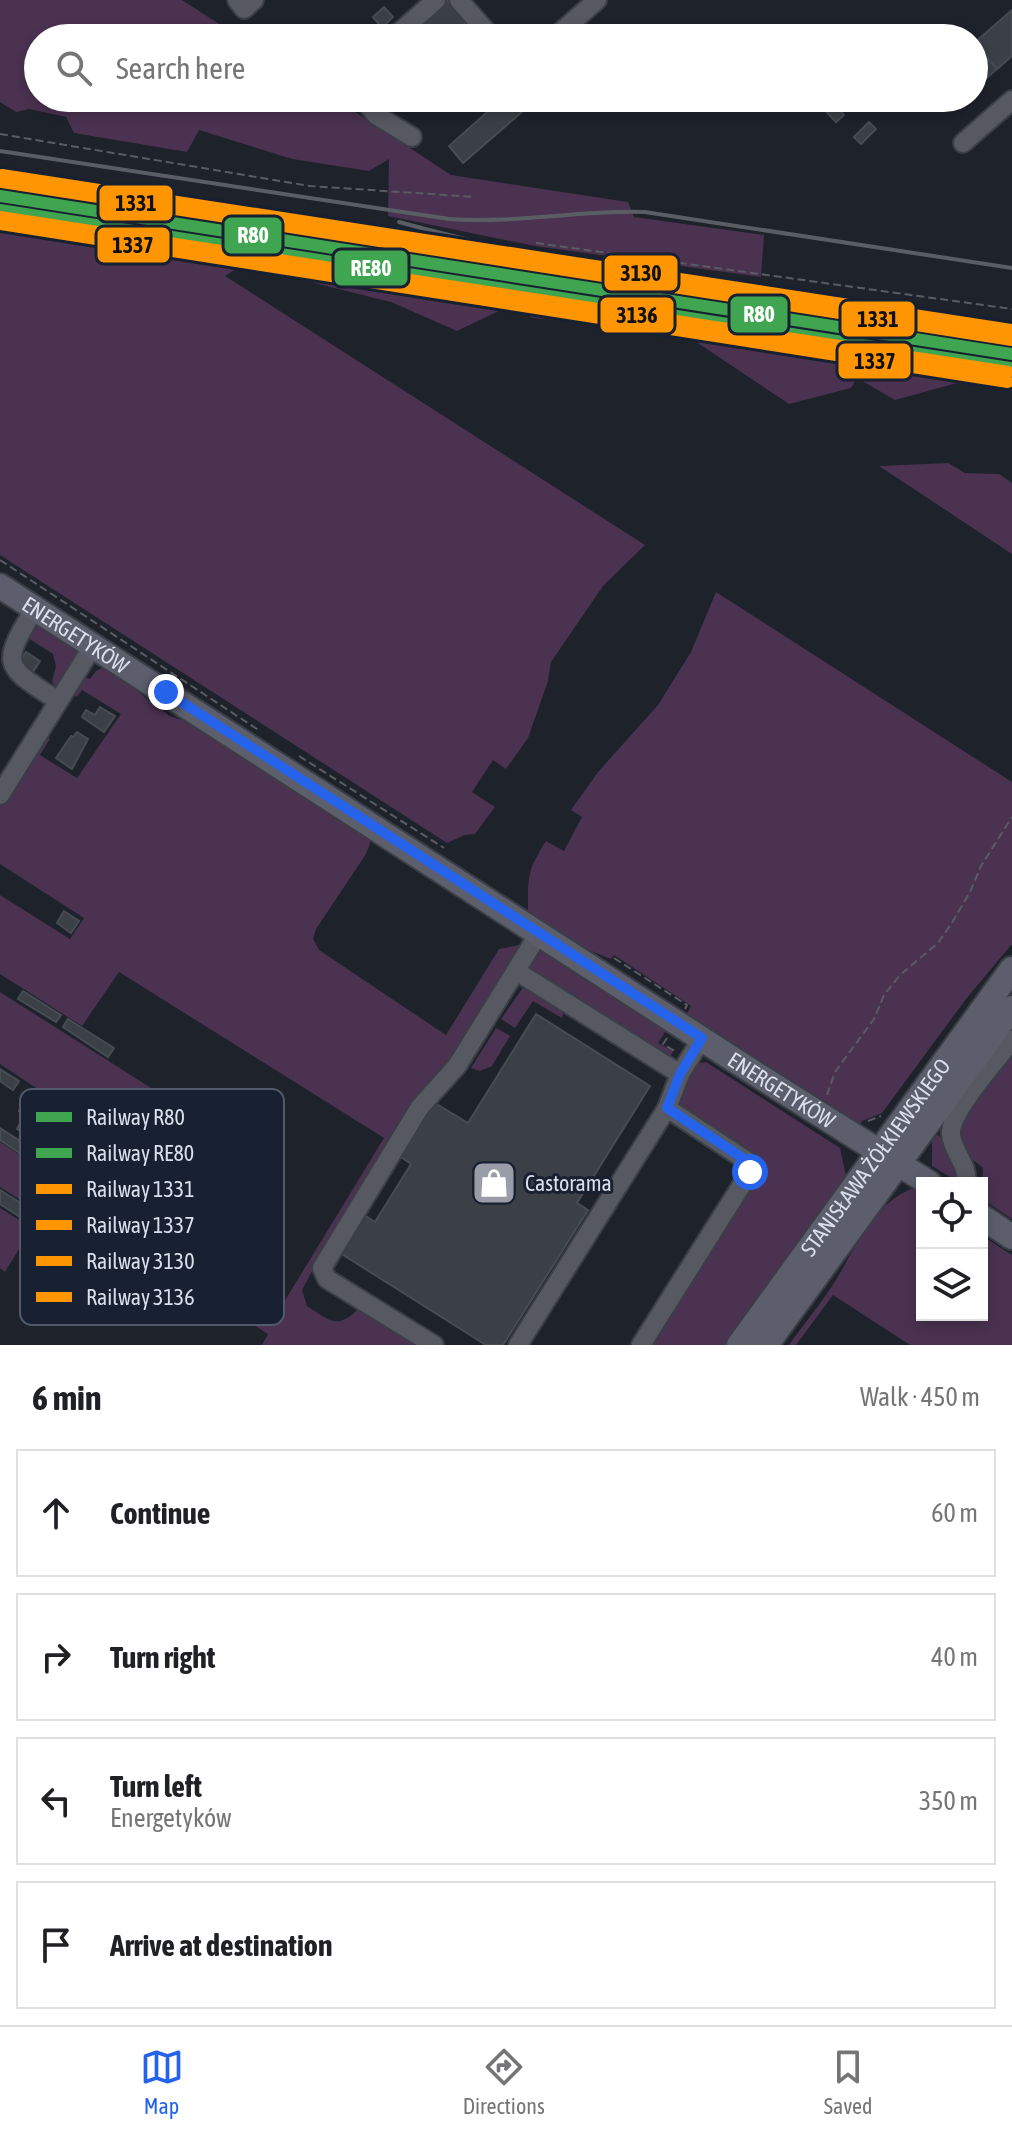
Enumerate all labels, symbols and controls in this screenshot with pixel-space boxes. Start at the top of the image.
search box [24,24,988,112]
icon: search [52,46,96,90]
text: Search here [116,51,245,85]
line badge: 1331 [98,184,174,222]
text: 1331 [115,190,157,216]
line badge: R80 [223,216,283,255]
text: R80 [237,222,269,248]
line badge: 1337 [96,226,171,264]
text: 1337 [112,232,154,258]
line badge: RE80 [333,249,409,287]
line badge: 3130 [603,254,679,292]
text: RE80 [350,255,392,281]
text: 3130 [620,260,662,286]
line badge: R80 [729,295,789,334]
line badge: 3136 [599,296,675,334]
line badge: 1331 [840,300,916,338]
text: R80 [743,301,775,327]
text: 3136 [616,302,658,328]
text: 1331 [857,306,899,332]
line badge: 1337 [837,342,912,380]
text: 1337 [854,348,896,374]
street label: ENERGETYKÓW [17,591,134,679]
route end [148,674,184,710]
street label: ENERGETYKÓW [723,1046,840,1134]
street label: STANISŁAWA ŻÓŁKIEWSKIEGO [795,1054,956,1261]
legend [20,1089,284,1325]
text: Railway R80 [86,1104,185,1130]
text: Railway RE80 [86,1140,194,1166]
route start [732,1154,768,1190]
shop icon: Castorama [470,1159,518,1207]
place label: Castorama [525,1170,612,1196]
text: Railway 1331 [86,1176,194,1202]
map controls [916,1177,988,1321]
button: locate [916,1177,988,1249]
text: Railway 1337 [86,1212,194,1238]
text: Railway 3130 [86,1248,194,1274]
button: layers [916,1249,988,1321]
text: Railway 3136 [86,1284,194,1310]
text: 6 min [32,1378,101,1417]
text: Walk · 450 m [860,1382,980,1412]
icon: ahead [34,1491,78,1535]
text: Continue [110,1496,210,1530]
text: 60 m [931,1498,978,1528]
icon: right [34,1635,78,1679]
text: Turn right [110,1640,216,1674]
text: 40 m [931,1642,978,1672]
text: Turn left [110,1769,202,1803]
icon: left [34,1779,78,1823]
text: 350 m [919,1786,978,1816]
text: Energetyków [110,1803,231,1833]
icon: arrive [34,1923,78,1967]
text: Arrive at destination [110,1928,332,1962]
tab: Map [140,2045,184,2119]
tab: Directions [463,2045,545,2119]
tab: Saved [824,2045,872,2119]

